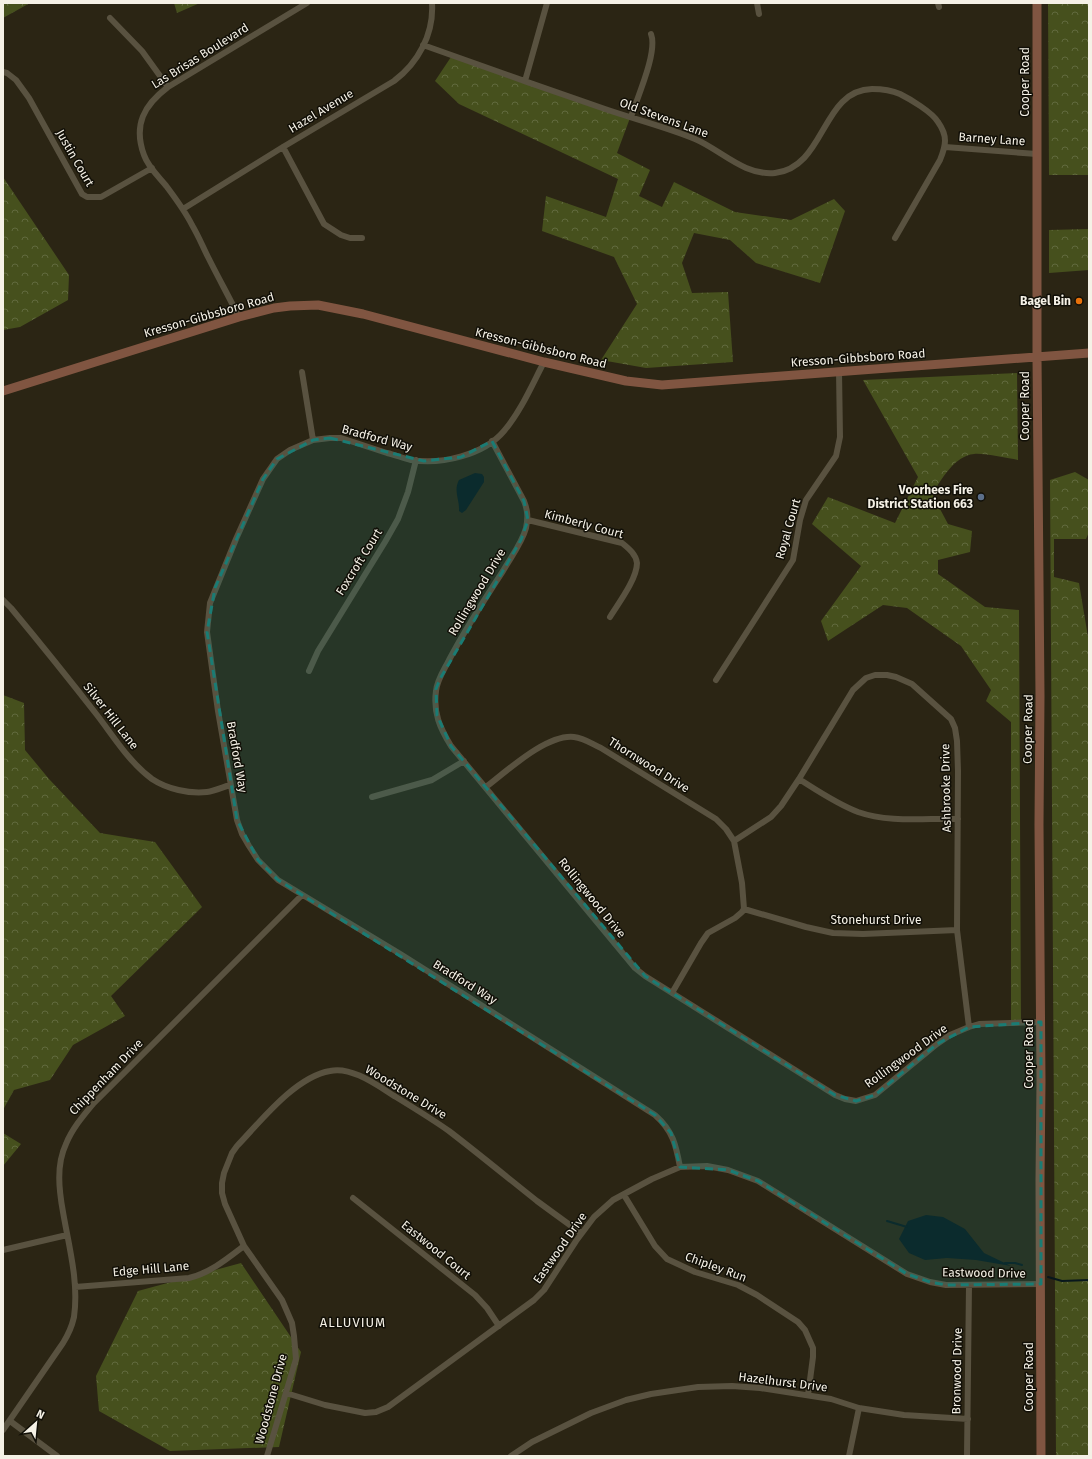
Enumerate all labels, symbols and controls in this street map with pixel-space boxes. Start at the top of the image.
street label: Las Brisas Boulevard [149,20,251,92]
street label: Cooper Road [1018,47,1032,117]
street label: Hazel Avenue [286,86,356,136]
street label: Old Stevens Lane [618,95,710,141]
street label: Justin Court [53,127,97,190]
street label: Barney Lane [958,130,1026,148]
street label: Kresson-Gibbsboro Road [142,290,276,340]
place label: Bagel Bin [1020,294,1071,308]
marker: Bagel Bin [1074,296,1084,306]
street label: Kresson-Gibbsboro Road [474,325,608,371]
street label: Kresson-Gibbsboro Road [790,346,926,370]
street label: Cooper Road [1018,371,1032,441]
street label: Bradford Way [340,422,414,454]
place label: Voorhees Fire District Station 663 [868,483,973,511]
marker: Voorhees Fire District Station 663 [976,492,986,502]
street label: Royal Court [773,496,803,561]
street label: Kimberly Court [543,507,626,541]
street label: Foxcroft Court [333,525,385,598]
street label: Rollingwood Drive [446,546,508,638]
street label: Silver Hill Lane [80,680,142,752]
street label: Cooper Road [1020,694,1036,764]
street label: Bradford Way [224,720,250,794]
street label: Thornwood Drive [606,734,692,796]
street label: Ashbrooke Drive [938,743,954,833]
street label: Rollingwood Drive [555,855,629,941]
street label: Stonehurst Drive [831,913,922,927]
street label: Bradford Way [431,957,500,1007]
street label: Cooper Road [1022,1019,1036,1089]
street label: Rollingwood Drive [862,1021,950,1091]
street label: Chippenham Drive [66,1036,146,1118]
street label: Woodstone Drive [363,1062,449,1122]
street label: Eastwood Drive [530,1210,590,1286]
street label: Eastwood Court [399,1218,474,1283]
street label: Chipley Run [683,1249,749,1285]
street label: Edge Hill Lane [112,1259,190,1279]
street label: Eastwood Drive [942,1265,1026,1281]
district label: ALLUVIUM [320,1315,386,1330]
street label: Bronwood Drive [949,1328,965,1414]
street label: Cooper Road [1022,1342,1036,1412]
street label: Woodstone Drive [252,1352,290,1446]
street label: Hazelhurst Drive [738,1370,828,1394]
north arrow [16,1403,56,1443]
text: N [34,1407,47,1422]

